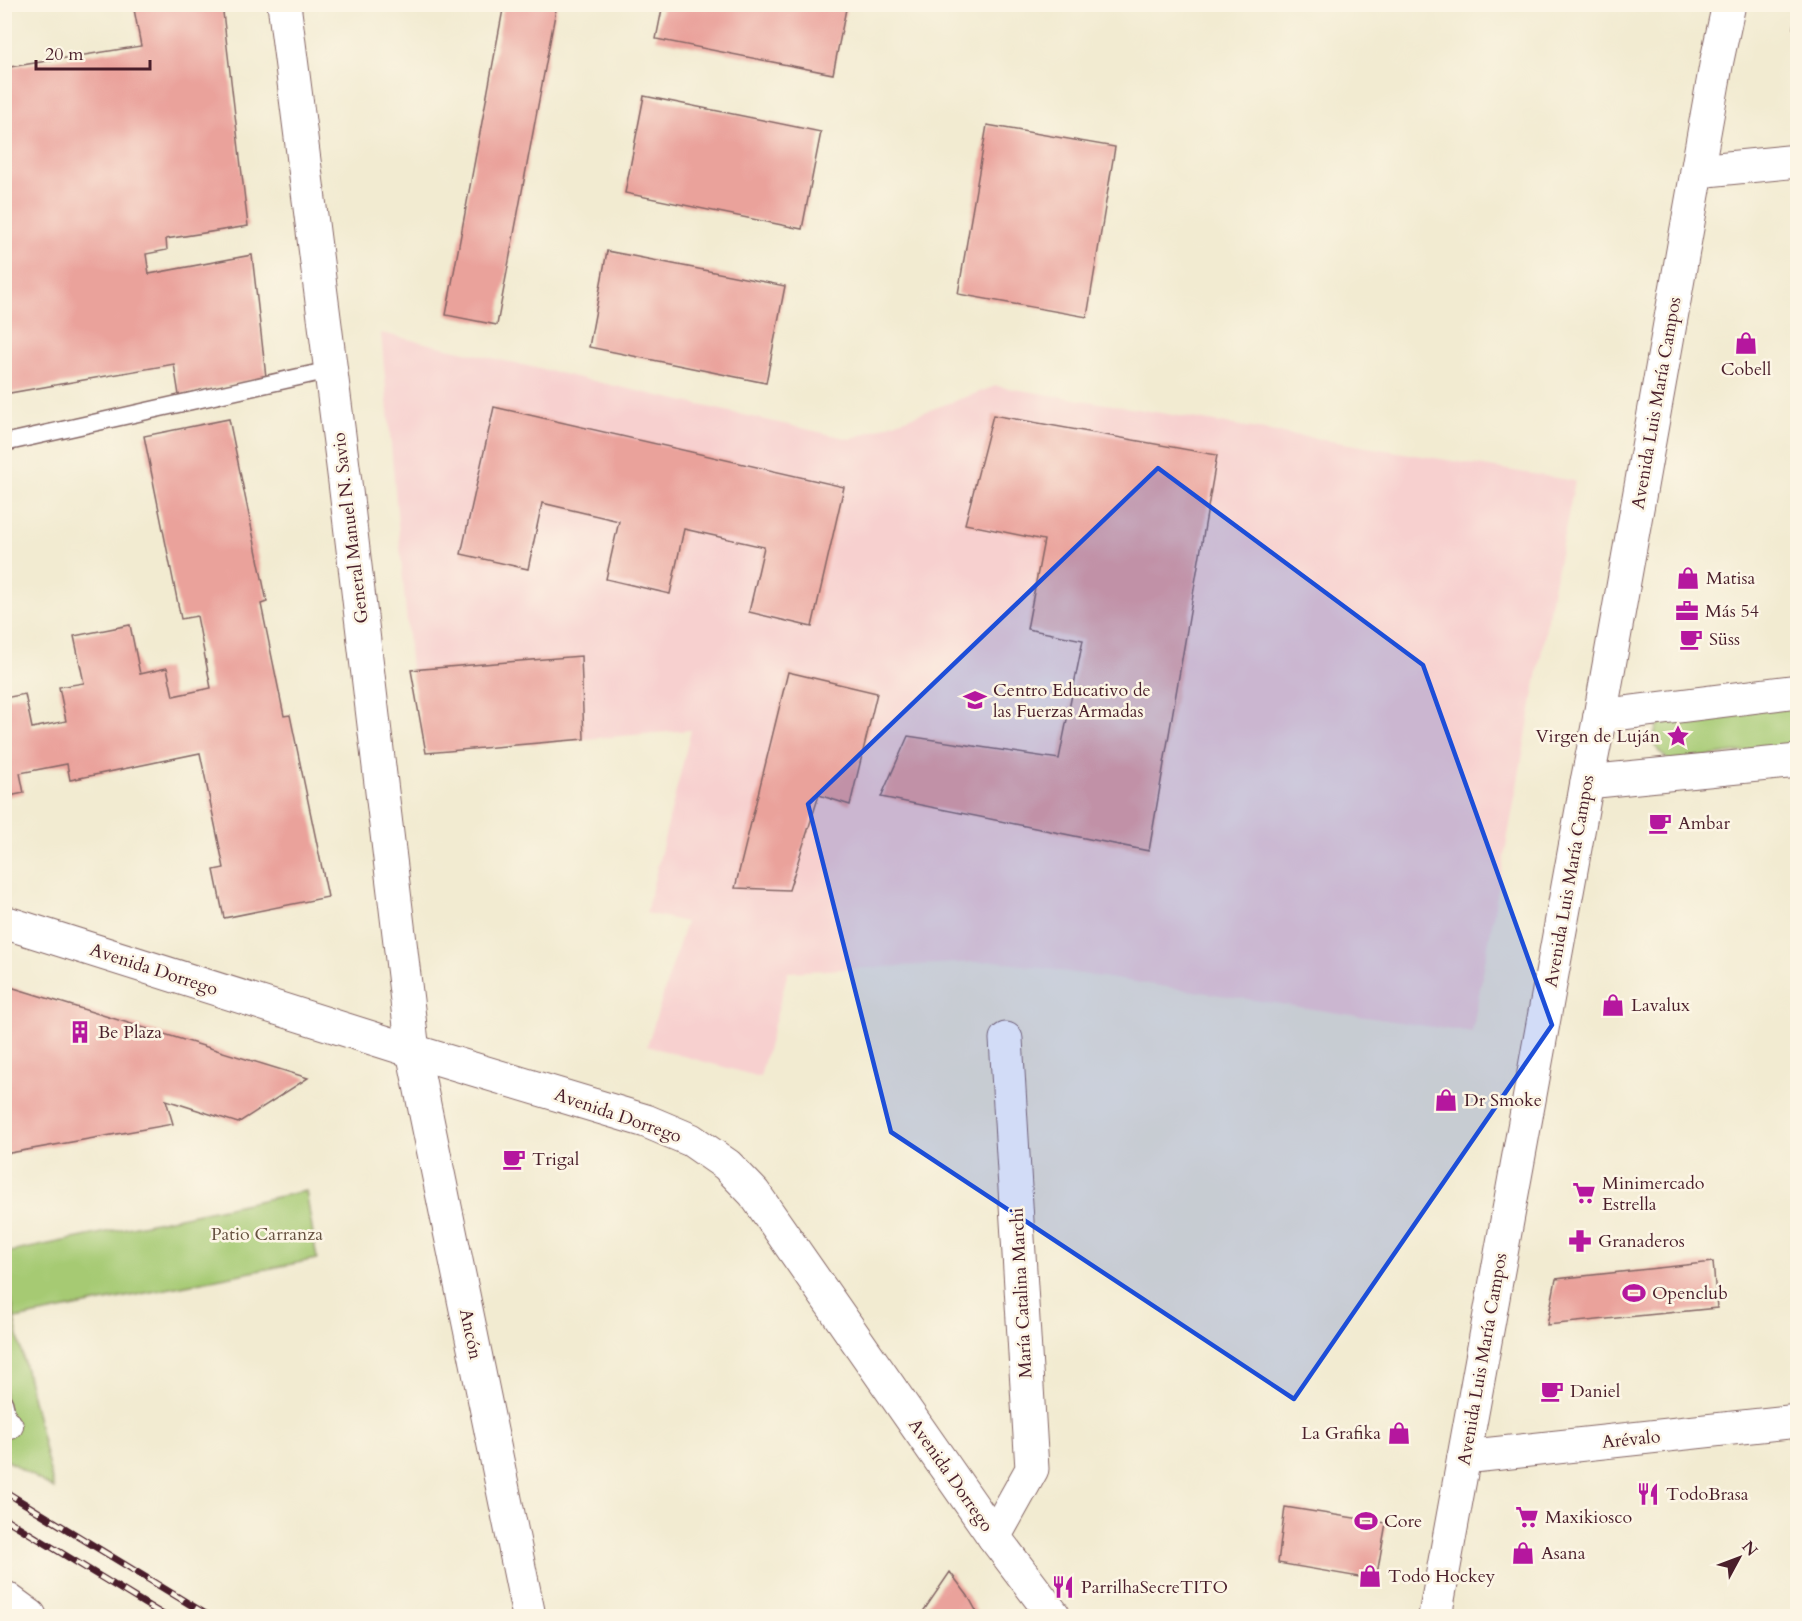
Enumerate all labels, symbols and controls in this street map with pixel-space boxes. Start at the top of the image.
scale bar [36,33,150,71]
text: 20 m [45,42,84,67]
street label: Avenida Luis María Campos [1625,295,1687,511]
shop icon: Cobell [1733,330,1759,356]
place label: Cobell [1721,357,1772,382]
street label: General Manuel N. Savio [326,431,375,625]
shop icon: Matisa [1675,565,1701,591]
place label: Matisa [1706,566,1756,591]
office icon: Más 54 [1674,598,1700,624]
place label: Más 54 [1705,599,1759,624]
cafe icon: Süss [1678,626,1704,652]
place label: Süss [1709,627,1740,652]
place label: Centro Educativo de las Fuerzas Armadas [993,678,1151,724]
school or university icon: Centro Educativo de las Fuerzas Armadas [962,687,988,713]
place icon: Virgen de Luján [1665,723,1691,749]
place label: Virgen de Luján [1535,724,1661,749]
street label: Avenida Luis María Campos [1538,773,1600,989]
cafe icon: Ambar [1647,810,1673,836]
place label: Ambar [1678,811,1730,836]
street label: Avenida Dorrego [87,937,221,1002]
shop icon: Lavalux [1600,992,1626,1018]
place label: Lavalux [1631,993,1690,1018]
building icon: Be Plaza [67,1019,93,1045]
place label: Be Plaza [98,1020,162,1045]
street label: Avenida Dorrego [551,1082,685,1149]
shop icon: Dr Smoke [1433,1087,1459,1113]
place label: Dr Smoke [1464,1088,1542,1113]
cafe icon: Trigal [501,1146,527,1172]
place label: Trigal [532,1147,580,1172]
place label: Minimercado Estrella [1602,1171,1705,1217]
supermarket icon: Minimercado Estrella [1571,1180,1597,1206]
street label: María Catalina Marchi [1005,1207,1038,1379]
park label: Patio Carranza [211,1222,323,1247]
pharmacy icon: Granaderos [1567,1228,1593,1254]
place label: Granaderos [1598,1229,1685,1254]
street label: Avenida Luis María Campos [1451,1251,1513,1467]
sports icon: Openclub [1621,1280,1647,1306]
place label: Openclub [1652,1281,1728,1306]
street label: Ancón [453,1306,488,1362]
cafe icon: Daniel [1539,1378,1565,1404]
place label: Daniel [1570,1379,1621,1404]
street label: Avenida Dorrego [902,1414,999,1537]
shop icon: La Grafika [1386,1420,1412,1446]
place label: La Grafika [1301,1421,1381,1446]
street label: Arévalo [1601,1424,1662,1455]
restaurant icon: TodoBrasa [1635,1481,1661,1507]
place label: TodoBrasa [1666,1482,1749,1507]
supermarket icon: Maxikiosco [1514,1504,1540,1530]
place label: Maxikiosco [1545,1505,1632,1530]
sports icon: Core [1353,1508,1379,1534]
place label: Core [1384,1509,1422,1534]
north arrow [1709,1528,1769,1588]
text: N [1737,1536,1762,1561]
shop icon: Asana [1510,1540,1536,1566]
place label: Asana [1541,1541,1586,1566]
shop icon: Todo Hockey [1357,1563,1383,1589]
place label: Todo Hockey [1388,1564,1496,1589]
restaurant icon: ParrilhaSecreTITO [1050,1574,1076,1600]
place label: ParrilhaSecreTITO [1081,1575,1228,1600]

